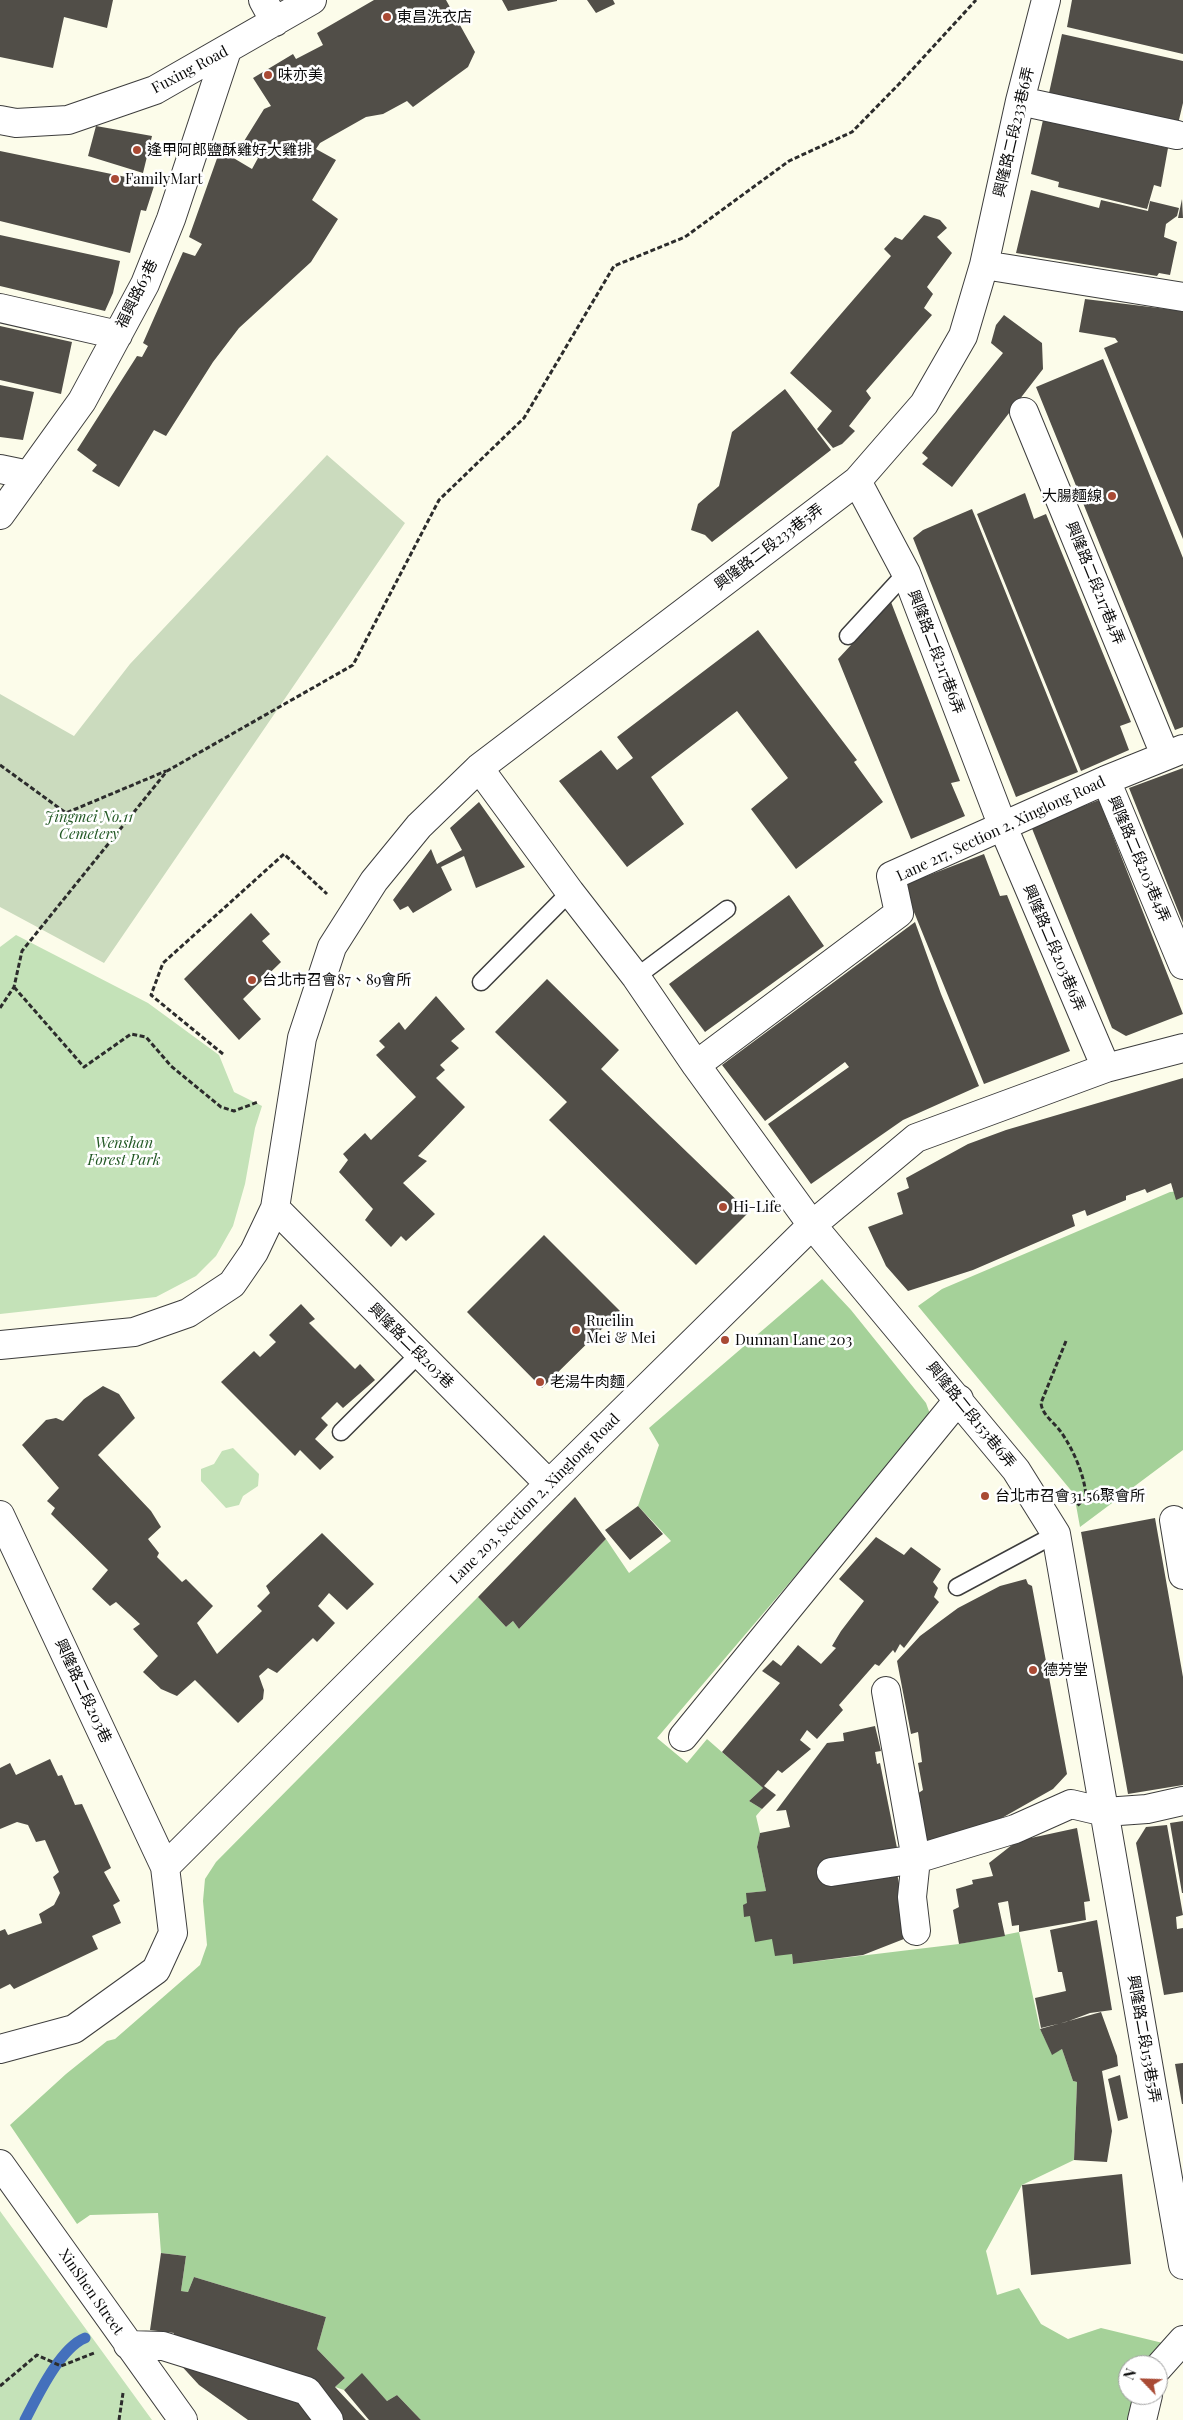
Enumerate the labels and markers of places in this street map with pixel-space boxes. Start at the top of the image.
place label: 東昌洗衣店 [397,8,472,26]
marker: 東昌洗衣店 [381,11,393,23]
place label: 味亦美 [278,66,323,84]
marker: 味亦美 [262,69,274,81]
place label: 逢甲阿郎鹽酥雞好大雞排 [147,141,312,159]
marker: 逢甲阿郎鹽酥雞好大雞排 [131,144,143,156]
place label: FamilyMart [125,170,203,188]
marker: FamilyMart [109,173,121,185]
place label: 大腸麵線 [1042,487,1102,505]
marker: 大腸麵線 [1106,490,1118,502]
place label: 台北市召會87、89會所 [262,971,411,989]
marker: 台北市召會87、89會所 [246,974,258,986]
place label: Hi-Life [733,1198,782,1216]
marker: Hi-Life [717,1201,729,1213]
place label: Rueilin Mei & Mei [586,1312,656,1347]
marker: Rueilin Mei & Mei [570,1324,582,1336]
place label: Dunnan Lane 203 [735,1331,852,1349]
marker: Dunnan Lane 203 [719,1334,731,1346]
place label: 老湯牛肉麵 [550,1373,625,1391]
marker: 老湯牛肉麵 [534,1376,546,1388]
place label: 台北市召會31.56聚會所 [995,1487,1145,1505]
marker: 台北市召會31.56聚會所 [979,1490,991,1502]
place label: 德芳堂 [1043,1661,1088,1679]
marker: 德芳堂 [1027,1664,1039,1676]

